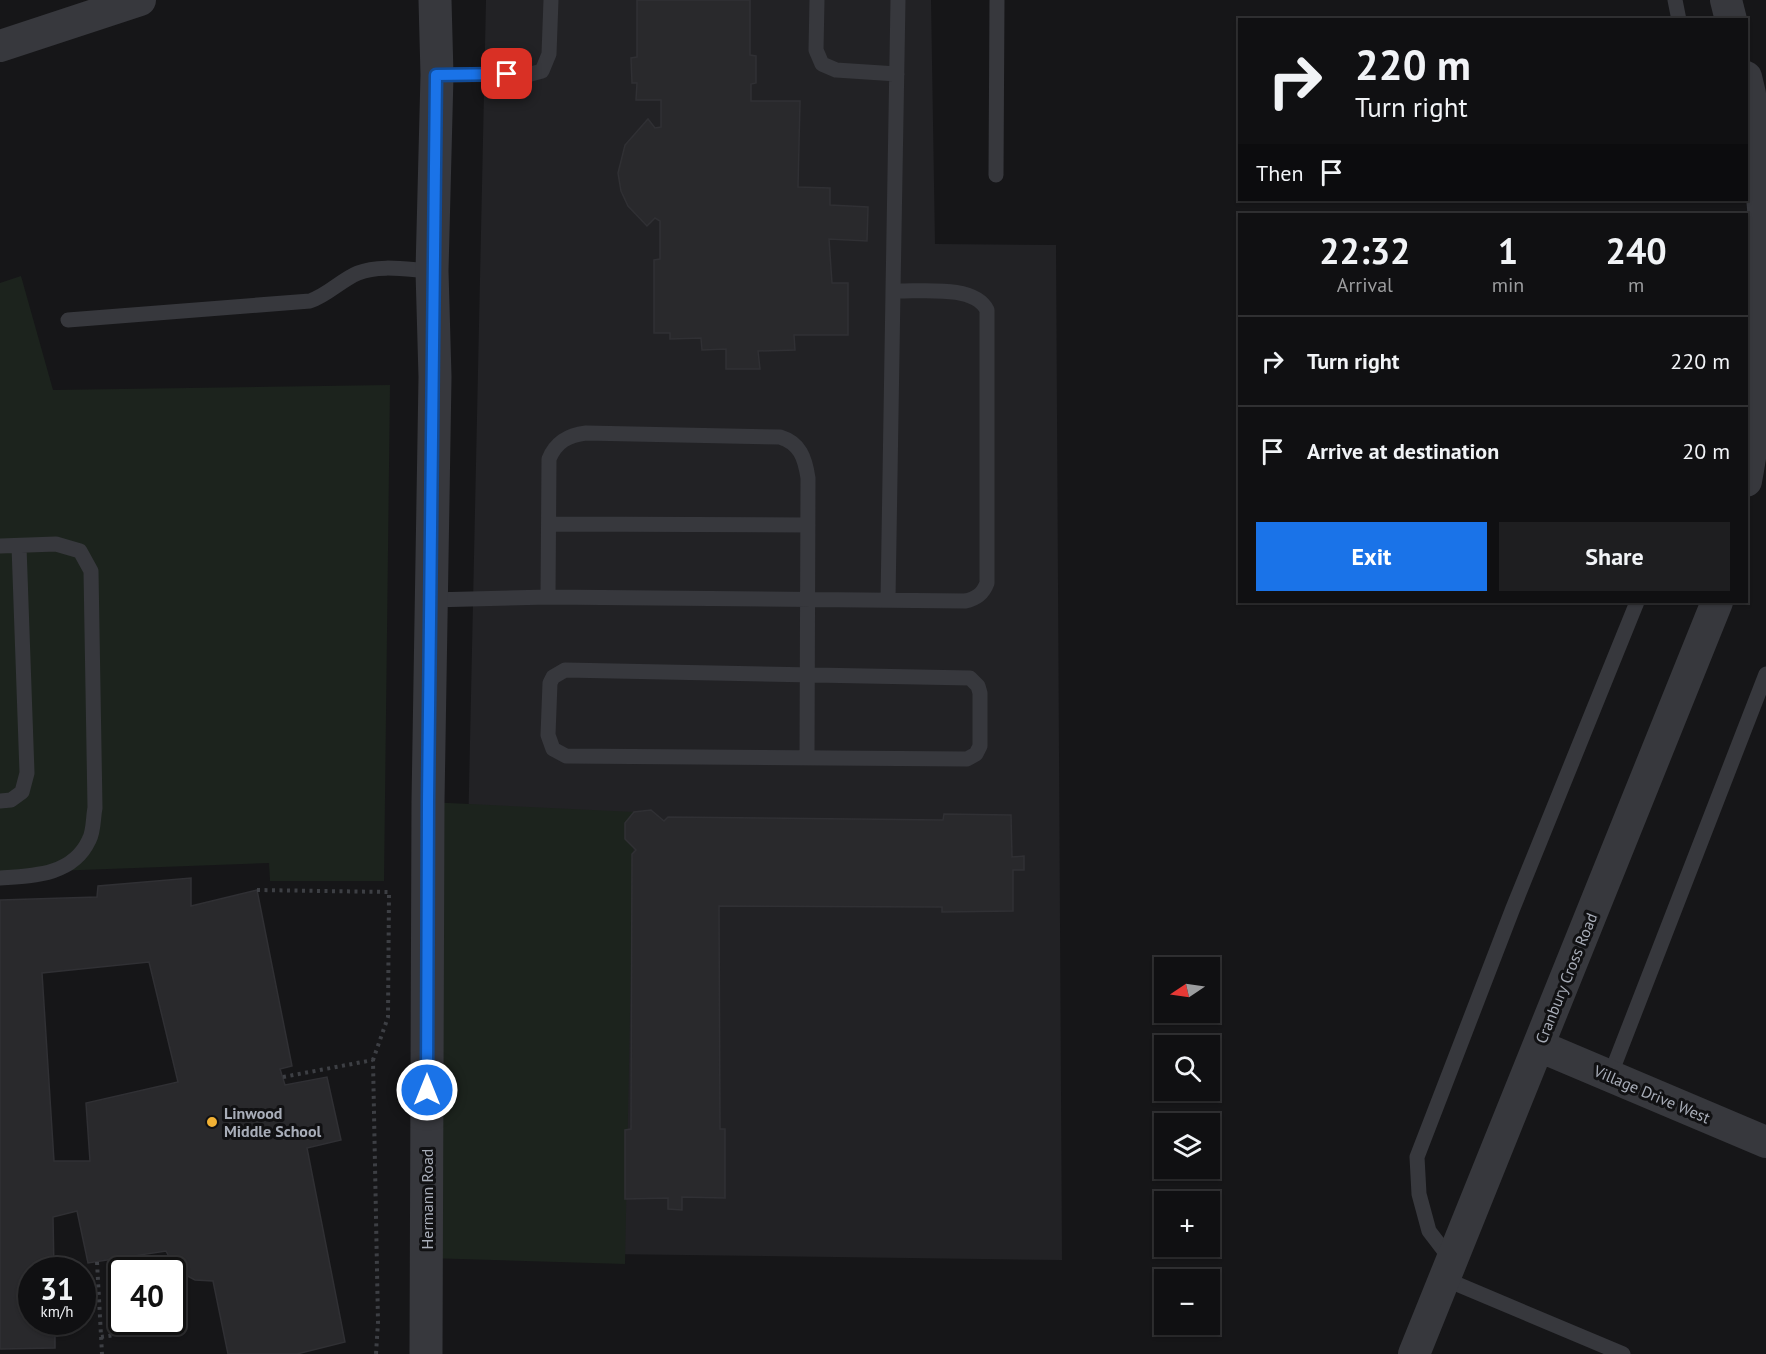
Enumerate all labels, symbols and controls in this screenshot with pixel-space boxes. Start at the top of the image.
text: 220 m [1355,37,1471,92]
icon: right [1256,42,1334,120]
pin [481,48,532,99]
icon: arrive [490,57,523,90]
text: Turn right [1355,90,1468,124]
icon: arrive [1315,156,1348,189]
text: Then [1256,159,1303,187]
text: 22:32 [1319,227,1411,274]
text: 1 [1498,227,1518,274]
text: 240 [1606,227,1667,274]
text: Arrival [1337,272,1393,298]
text: min [1492,272,1524,298]
text: m [1628,272,1644,298]
icon: right [1256,345,1289,378]
text: Turn right [1307,347,1399,375]
text: 220 m [1670,347,1730,375]
icon: arrive [1256,435,1289,468]
text: Arrive at destination [1307,437,1499,465]
text: 20 m [1682,437,1730,465]
button: Exit [1256,522,1487,591]
button: Share [1499,522,1730,591]
street label: Cranbury Cross Road [1531,910,1601,1046]
north arrow [1154,957,1220,1023]
map controls [1154,957,1220,1335]
button: search [1154,1035,1220,1101]
position arrow [395,1058,459,1122]
street label: Village Drive West [1590,1060,1714,1128]
place label: Linwood Middle School [224,1103,322,1141]
button: layers [1154,1113,1220,1179]
marker: Linwood Middle School [205,1115,219,1129]
street label: Hermann Road [417,1149,437,1249]
button: + [1154,1191,1220,1257]
speed limit sign: 40 [108,1257,186,1335]
text: 31 [40,1269,74,1308]
button: − [1154,1269,1220,1335]
text: km/h [41,1302,73,1321]

